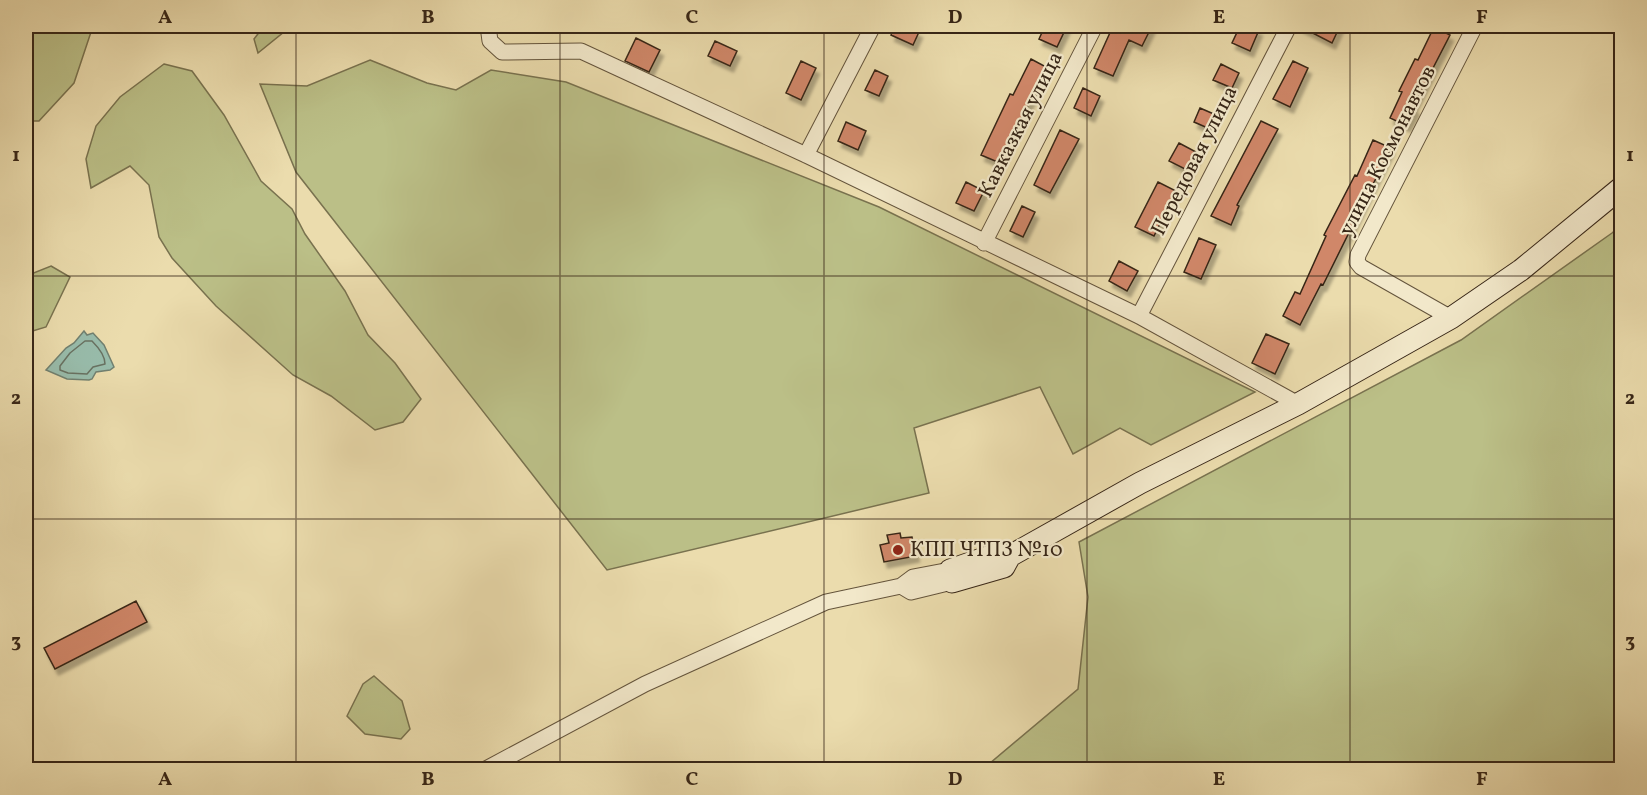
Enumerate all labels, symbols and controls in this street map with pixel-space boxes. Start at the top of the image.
text: A [158,4,172,32]
text: B [421,4,435,32]
text: C [686,4,699,32]
text: D [948,4,962,32]
text: E [1213,4,1225,32]
text: F [1476,4,1488,32]
street label: Кавказкая улица [972,47,1070,203]
street label: улица Космонавтов [1332,61,1444,241]
street label: Передовая улица [1145,81,1245,241]
text: 1 [12,142,20,170]
text: 1 [1626,142,1634,170]
text: 2 [11,385,21,413]
text: 2 [1625,385,1635,413]
place label: КПП ЧТПЗ №10 [910,536,1063,565]
marker: КПП ЧТПЗ №10 [891,543,905,557]
text: 3 [11,628,21,656]
text: 3 [1625,628,1635,656]
text: A [158,766,172,794]
text: B [421,766,435,794]
text: C [686,766,699,794]
text: D [948,766,962,794]
text: E [1213,766,1225,794]
text: F [1476,766,1488,794]

